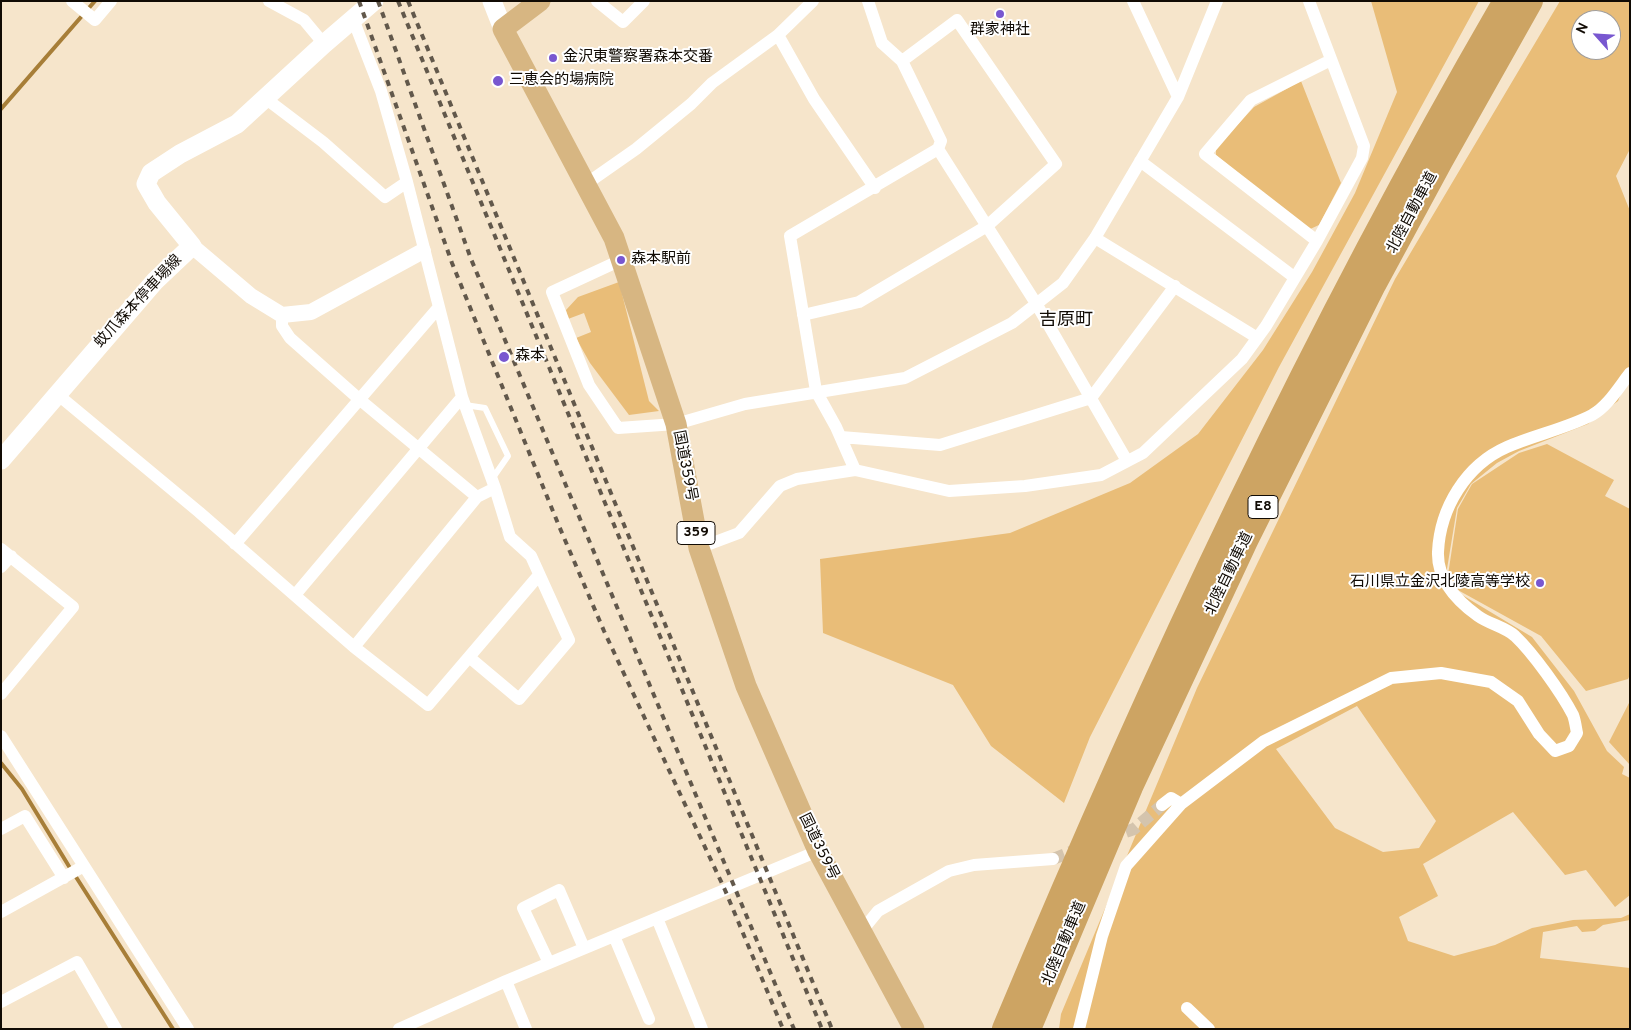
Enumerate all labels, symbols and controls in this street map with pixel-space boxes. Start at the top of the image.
marker: 群家神社 [994,8,1006,20]
north arrow [1571,10,1621,60]
text: N [1573,20,1593,37]
place label: 群家神社 [970,22,1030,40]
place label: 金沢東警察署森本交番 [563,49,713,67]
marker: 金沢東警察署森本交番 [547,52,559,64]
place label: 三恵会的場病院 [509,72,614,90]
marker: 三恵会的場病院 [491,74,505,88]
street label: 北陸自動車道 [1384,169,1442,257]
place label: 森本駅前 [631,251,691,269]
street label: 蚊爪森本停車場線 [91,252,187,352]
marker: 森本駅前 [615,254,627,266]
district label: 吉原町 [1039,310,1093,332]
place label: 森本 [515,348,545,366]
marker: 森本 [497,350,511,364]
street label: 国道359号 [668,429,700,503]
road number: E8 [1248,496,1278,518]
road number: 359 [677,522,715,544]
street label: 北陸自動車道 [1202,530,1258,618]
place label: 石川県立金沢北陵高等学校 [1350,574,1530,592]
marker: 石川県立金沢北陵高等学校 [1534,577,1546,589]
street label: 国道359号 [794,811,842,883]
street label: 北陸自動車道 [1039,899,1091,989]

